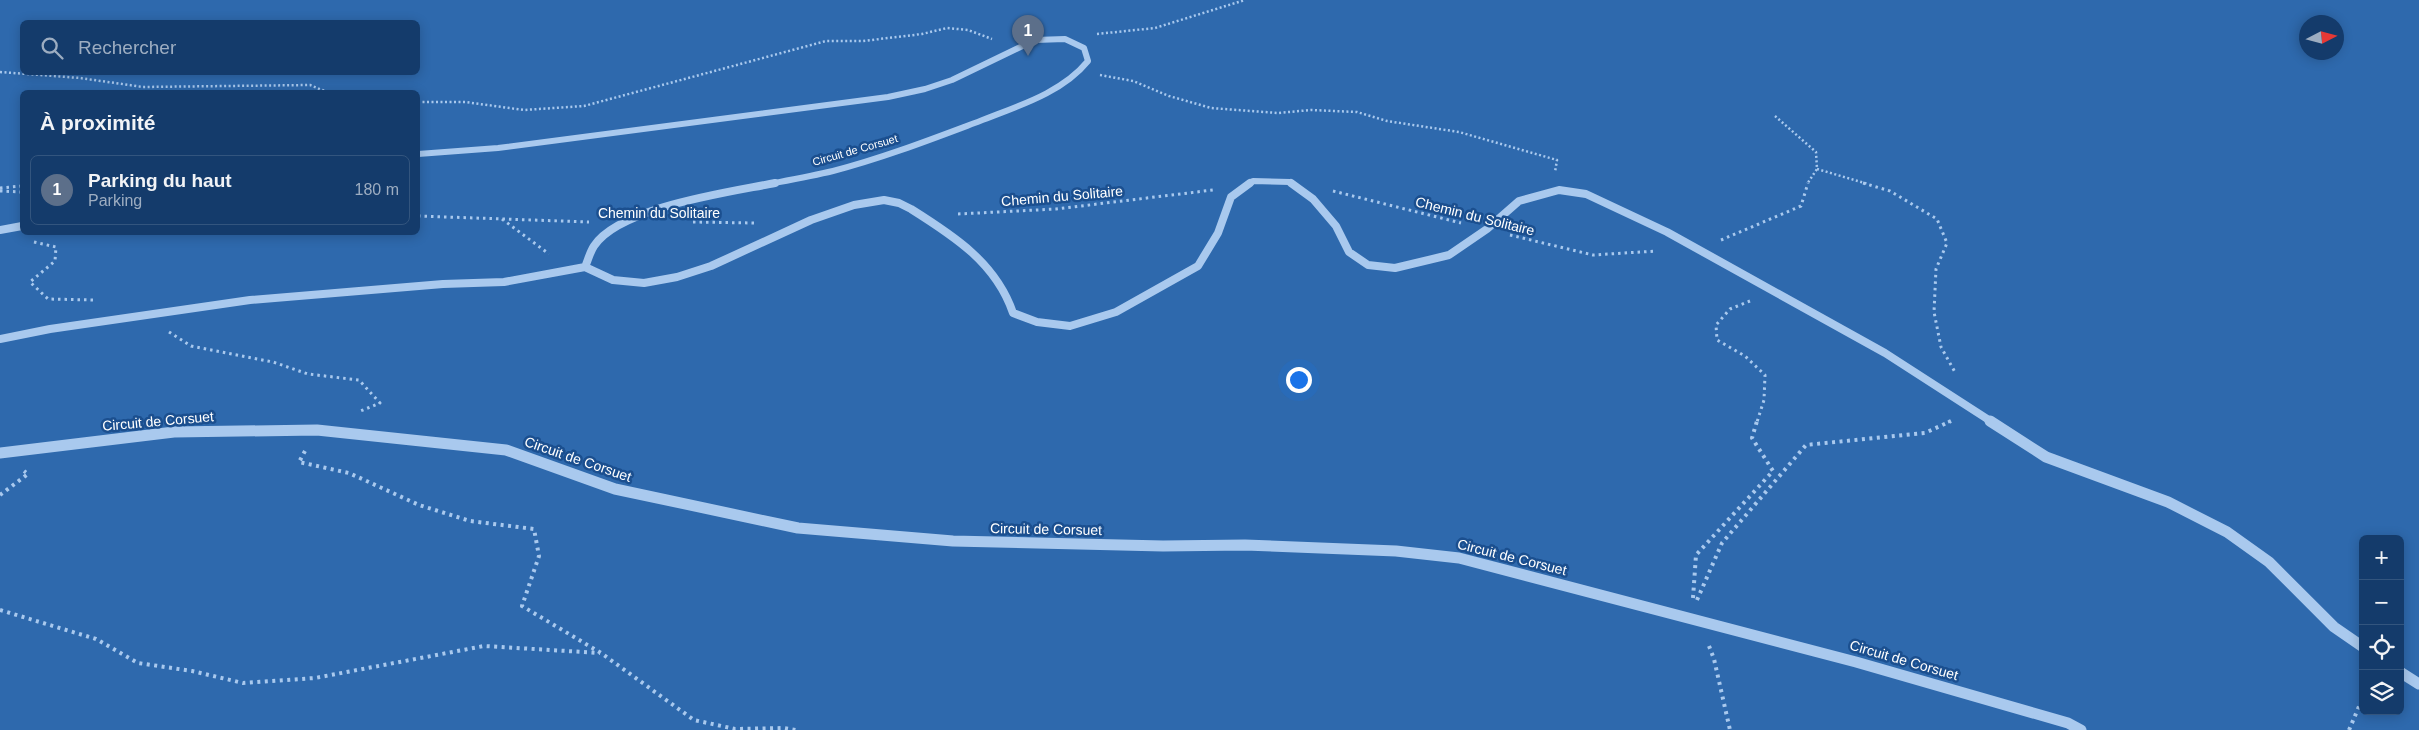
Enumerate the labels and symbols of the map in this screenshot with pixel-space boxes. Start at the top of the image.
pin: 1 [1012,15,1044,56]
north arrow [2299,15,2344,60]
street label: Circuit de Corsuet [811,132,899,168]
street label: Chemin du Solitaire [1000,183,1124,209]
street label: Chemin du Solitaire [1414,193,1536,239]
street label: Chemin du Solitaire [598,205,720,221]
your location [1286,367,1312,393]
street label: Circuit de Corsuet [101,408,215,434]
street label: Circuit de Corsuet [522,433,634,485]
street label: Circuit de Corsuet [990,520,1102,538]
street label: Circuit de Corsuet [1456,536,1568,578]
street label: Circuit de Corsuet [1848,637,1960,683]

